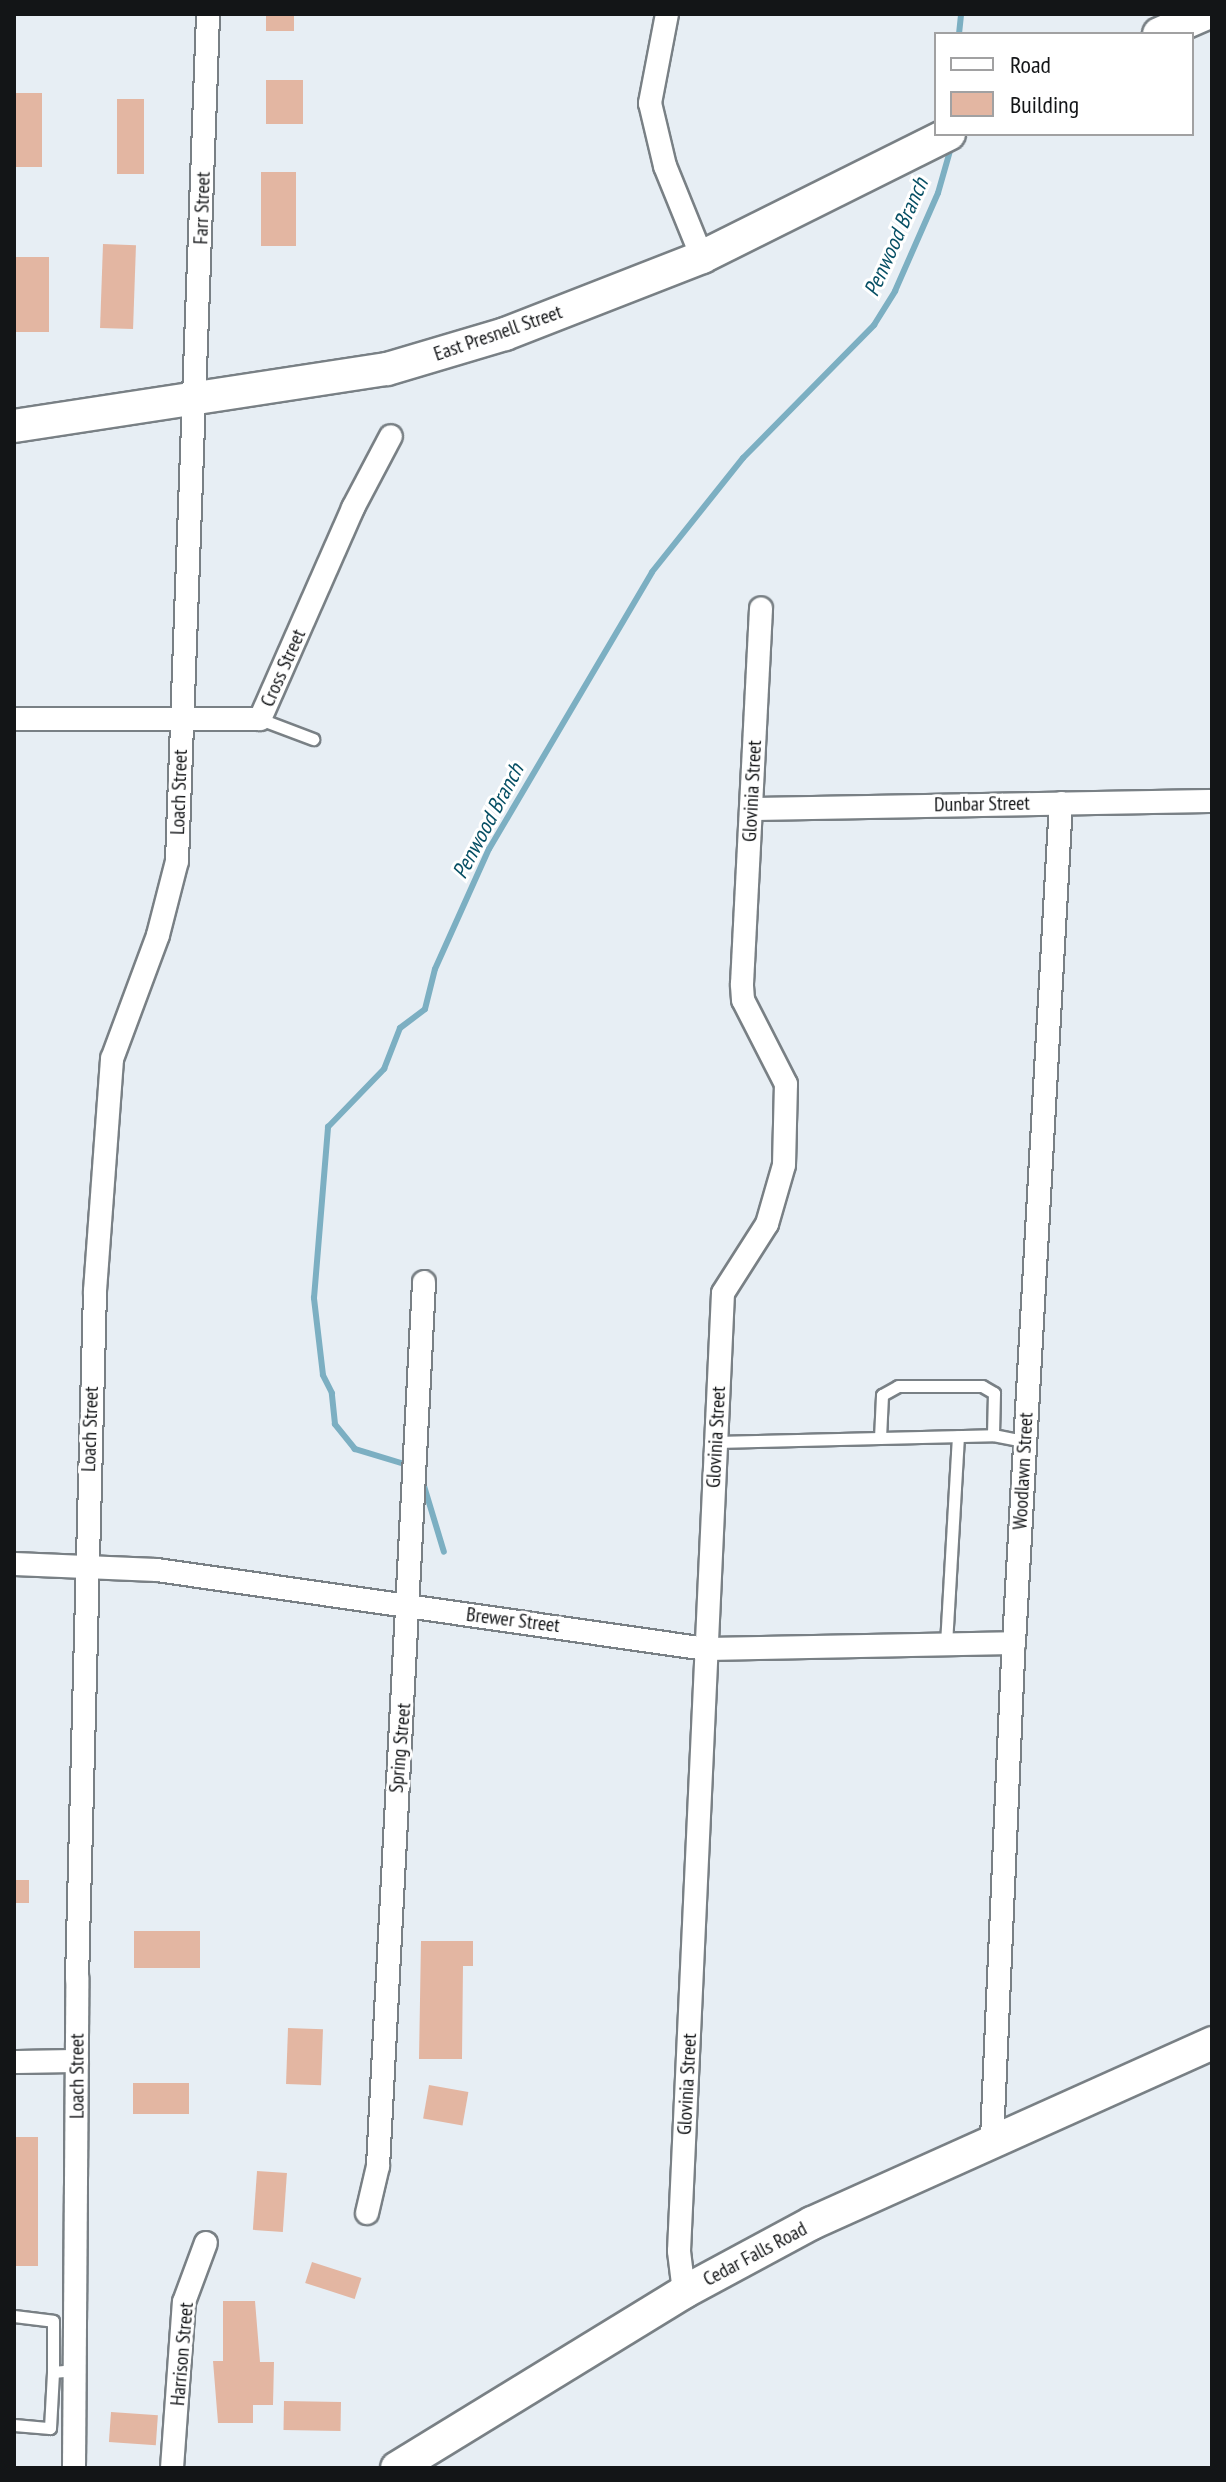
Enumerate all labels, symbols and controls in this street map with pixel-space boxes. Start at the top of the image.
legend [934,32,1194,136]
text: Road [1010,49,1051,80]
text: Building [1010,89,1079,120]
street label: Farr Street [189,171,215,245]
water label: Penwood Branch [858,174,934,300]
street label: East Presnell Street [431,300,565,366]
street label: Cross Street [255,626,311,710]
street label: Glovinia Street [737,740,767,842]
street label: Loach Street [166,749,192,835]
water label: Penwood Branch [447,759,529,883]
street label: Dunbar Street [934,791,1030,817]
street label: Loach Street [77,1386,103,1472]
street label: Glovinia Street [701,1386,731,1488]
street label: Woodlawn Street [1008,1412,1038,1530]
street label: Brewer Street [465,1602,561,1638]
street label: Spring Street [384,1702,416,1794]
street label: Loach Street [65,2033,89,2119]
street label: Glovinia Street [672,2033,702,2135]
street label: Cedar Falls Road [699,2217,811,2291]
street label: Harrison Street [166,2301,198,2407]

